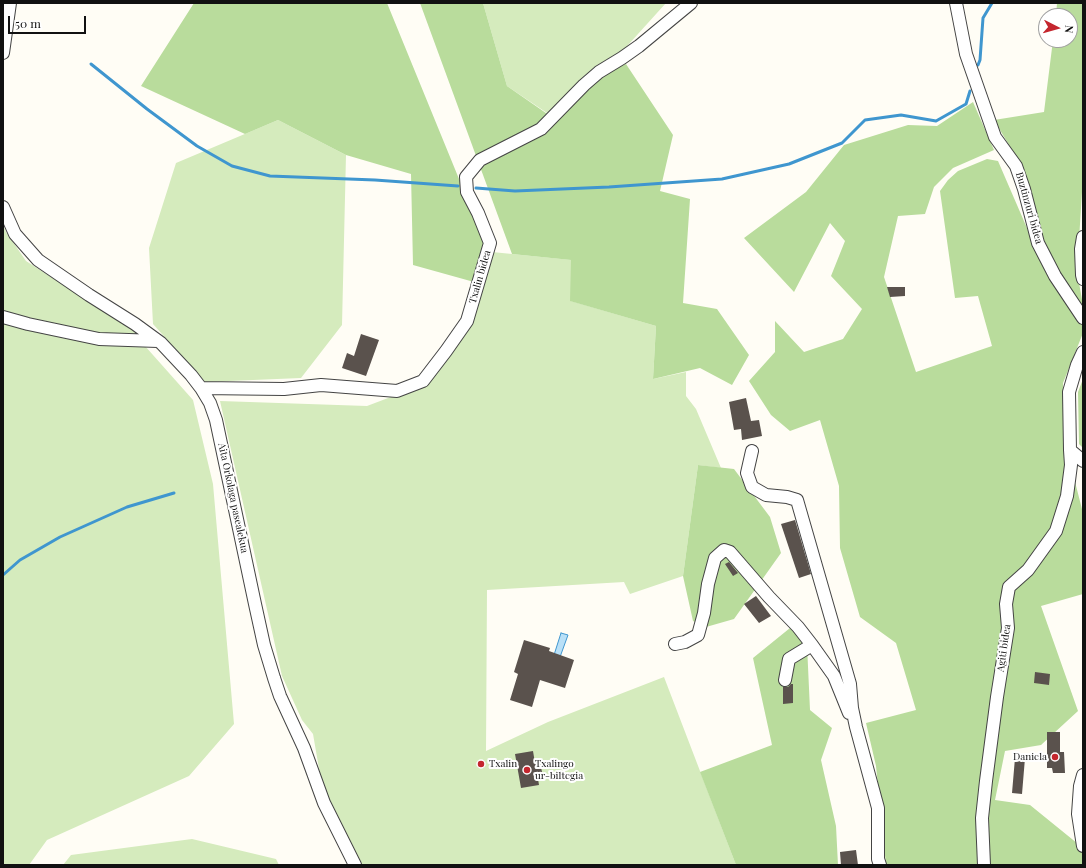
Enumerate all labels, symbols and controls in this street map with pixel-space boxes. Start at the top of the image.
scale bar [10,8,88,34]
north arrow [1038,8,1078,48]
text: 50 m [15,15,41,31]
text: N [1062,24,1077,34]
street label: Buztinzuri bidea [1013,171,1045,245]
street label: Txalin bidea [467,249,493,305]
street label: Aita Orkolaga pasealekua [215,442,251,554]
street label: Agiti bidea [995,623,1013,673]
place label: Daniela [1013,751,1047,763]
marker: Daniela [1050,752,1060,762]
place label: Txalin [489,758,517,770]
place label: Txalingo ur-biltegia [535,758,583,782]
marker: Txalin [476,759,486,769]
marker: Txalingo ur-biltegia [522,765,532,775]

